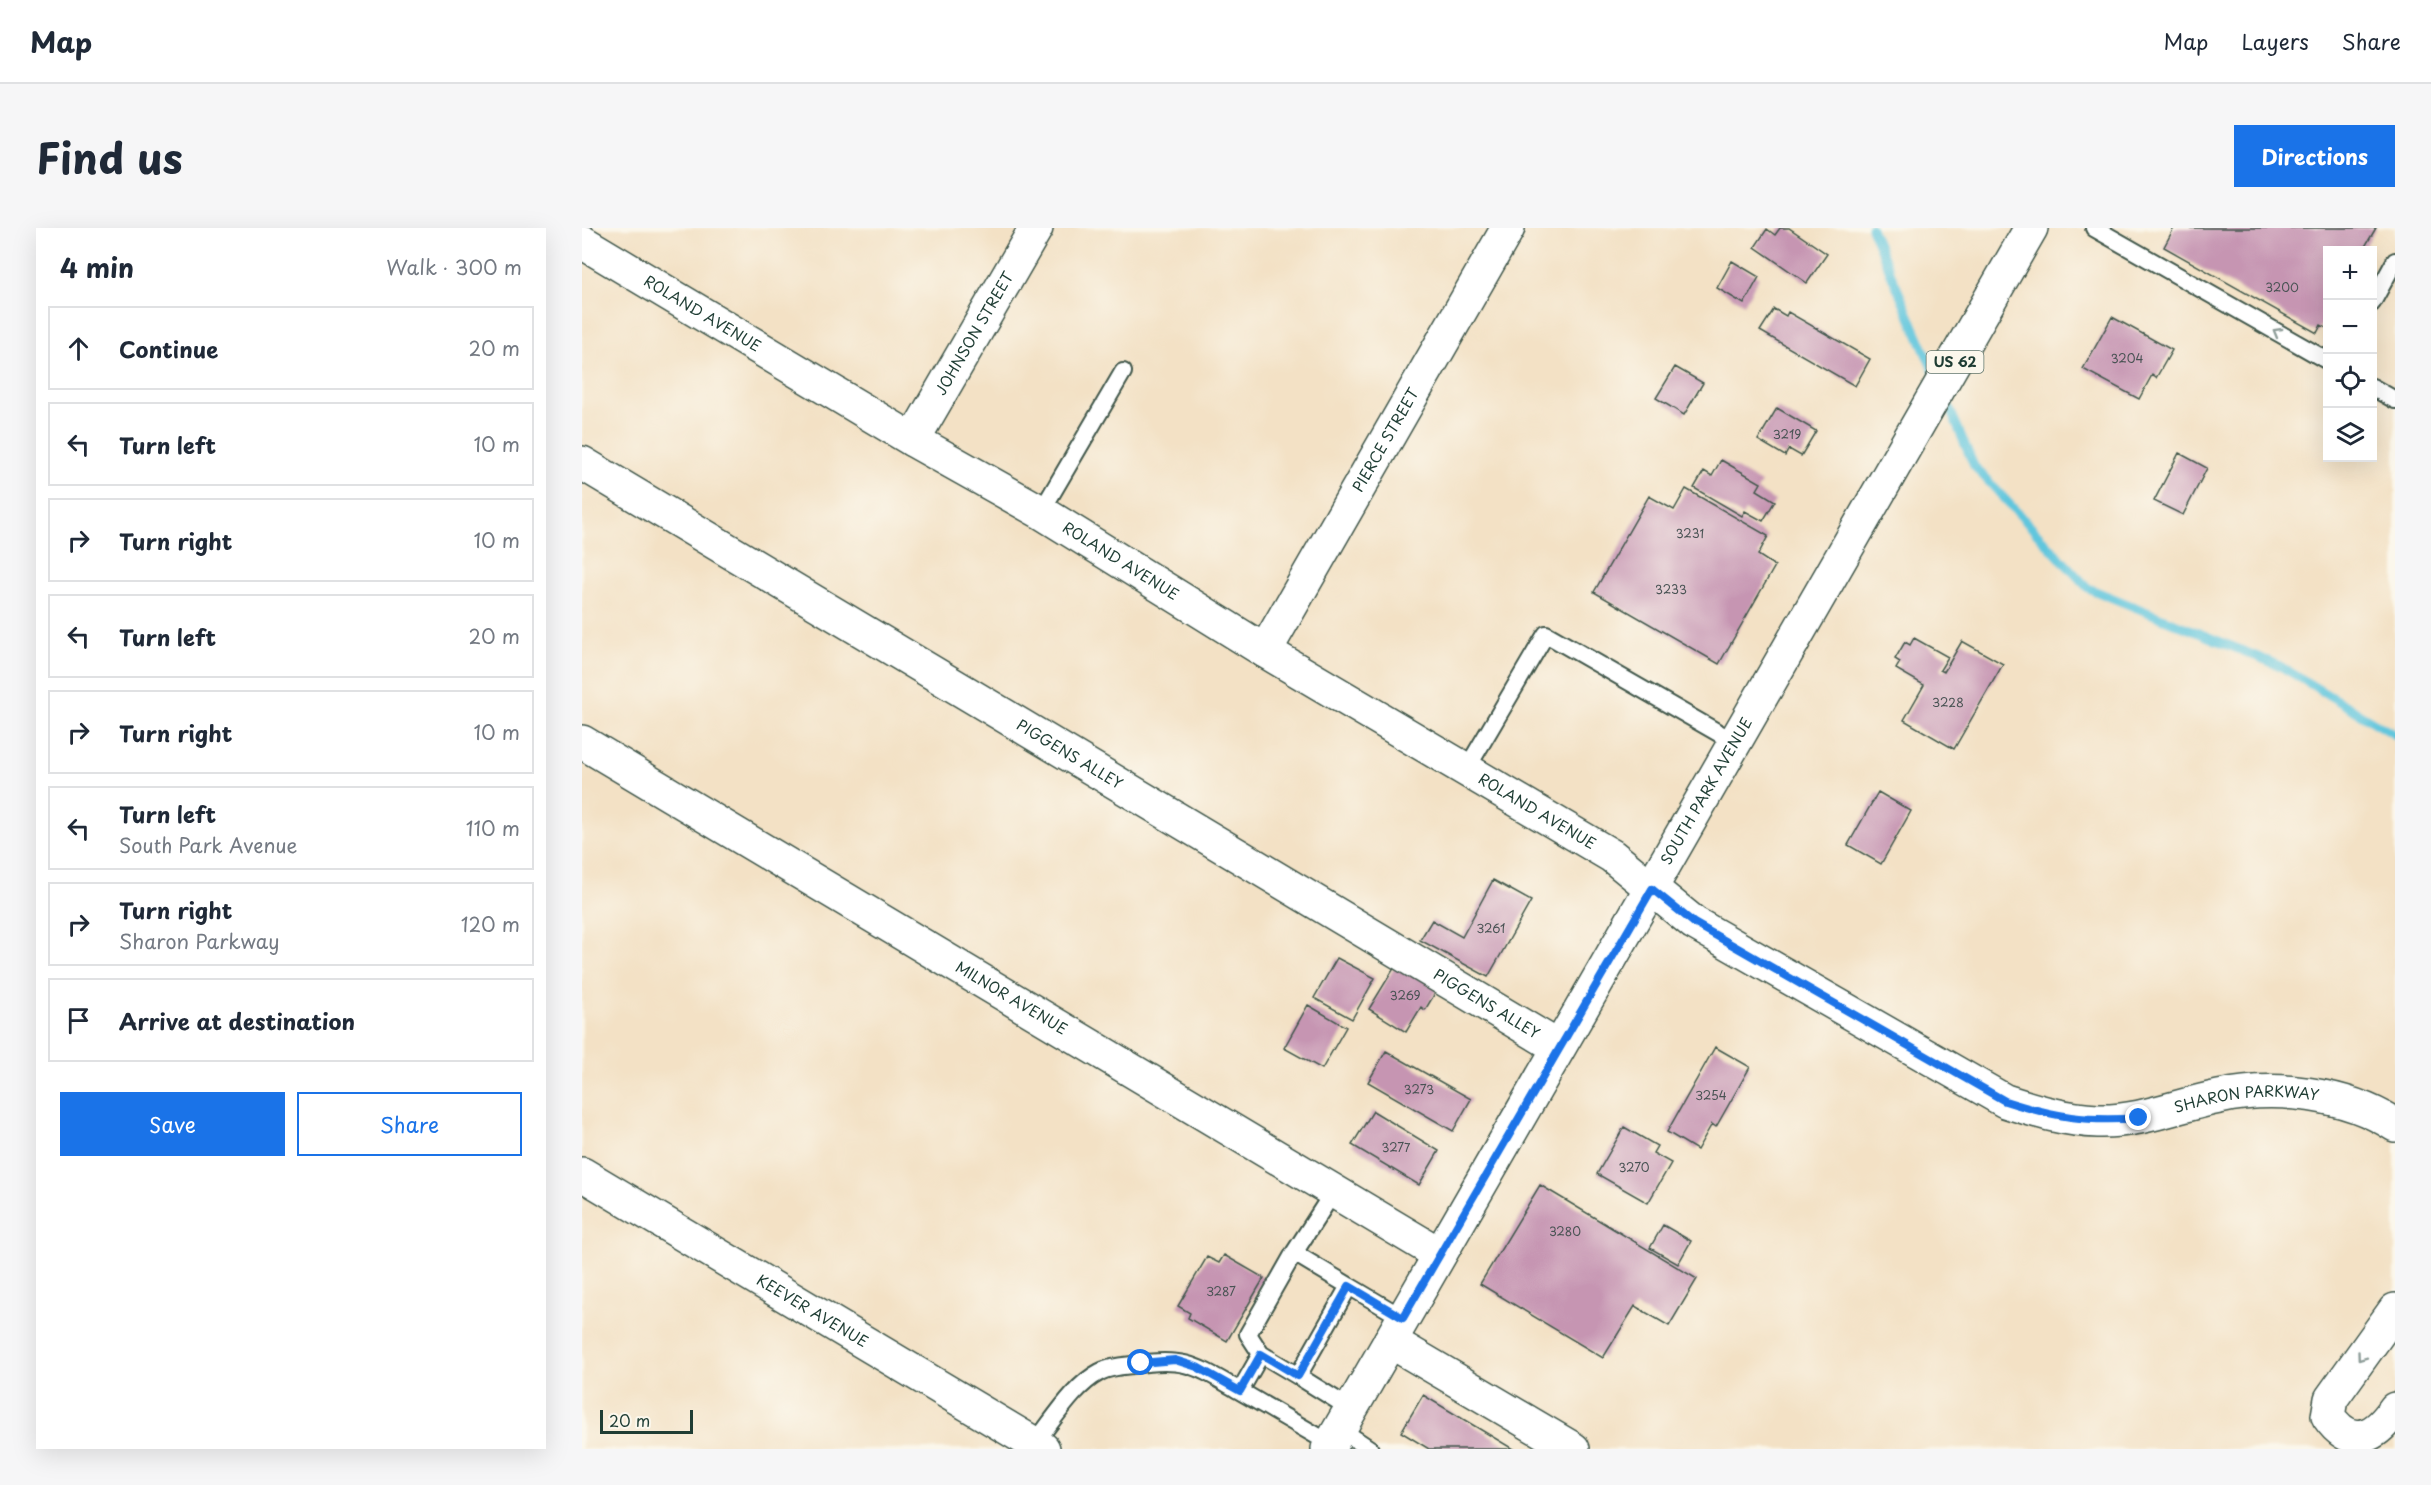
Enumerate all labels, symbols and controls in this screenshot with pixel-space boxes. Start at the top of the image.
text: Map [30,20,92,63]
text: Map [2164,25,2208,57]
text: Layers [2241,25,2309,57]
text: Share [2342,25,2401,57]
text: Find us [36,125,183,188]
button: Directions [2234,125,2395,187]
map controls [2323,246,2377,462]
button: + [2323,246,2377,300]
text: 4 min [60,248,134,287]
text: Walk · 300 m [386,252,522,282]
street label: JOHNSON STREET [928,266,1019,399]
street label: ROLAND AVENUE [640,269,766,357]
house number: 3200 [2265,278,2299,296]
button: − [2323,300,2377,354]
one-way arrow [2273,328,2283,339]
icon: ahead [62,332,95,365]
text: Continue [119,332,218,365]
text: 20 m [468,333,520,363]
house number: 3204 [2111,349,2143,367]
road number: US 62 [1926,351,1984,373]
button: locate [2323,354,2377,408]
street label: PIERCE STREET [1346,383,1424,496]
button: layers [2323,408,2377,462]
house number: 3219 [1773,425,1801,443]
icon: left [62,428,95,461]
text: Turn left [119,428,216,461]
text: 10 m [473,429,520,459]
street label: ROLAND AVENUE [1059,515,1184,605]
icon: right [62,524,95,557]
text: Turn right [119,524,232,557]
house number: 3231 [1676,524,1704,542]
text: 10 m [473,525,520,555]
house number: 3233 [1655,580,1687,598]
icon: left [62,620,95,653]
text: Turn left [119,620,216,653]
text: 20 m [468,621,520,651]
house number: 3228 [1932,693,1964,711]
street label: PIGGENS ALLEY [1013,713,1128,794]
street label: SOUTH PARK AVENUE [1654,713,1757,868]
icon: right [62,716,95,749]
text: Turn right [119,716,232,749]
text: 10 m [473,717,520,747]
street label: ROLAND AVENUE [1475,767,1601,854]
text: Turn left [119,797,216,830]
icon: left [62,812,95,845]
text: 110 m [466,813,520,843]
text: South Park Avenue [119,830,297,860]
text: Turn right [119,893,232,926]
icon: right [62,908,95,941]
text: 120 m [461,909,520,939]
house number: 3261 [1477,919,1505,937]
text: Sharon Parkway [119,926,280,956]
street label: MILNOR AVENUE [952,955,1072,1040]
street label: PIGGENS ALLEY [1430,962,1545,1044]
house number: 3269 [1389,986,1421,1004]
icon: arrive [62,1004,95,1037]
text: Arrive at destination [119,1004,355,1037]
street label: SHARON PARKWAY [2171,1079,2321,1118]
house number: 3273 [1404,1080,1434,1098]
house number: 3254 [1695,1086,1727,1104]
button: Save [60,1092,285,1156]
button: Share [297,1092,522,1156]
route end [2125,1104,2151,1130]
house number: 3277 [1381,1138,1411,1156]
house number: 3270 [1618,1158,1650,1176]
house number: 3280 [1549,1222,1581,1240]
street label: KEEVER AVENUE [753,1268,873,1352]
house number: 3287 [1206,1282,1236,1300]
route start [1127,1349,1153,1375]
one-way arrow [2357,1351,2368,1362]
scale bar [600,1407,693,1434]
text: 20 m [609,1408,650,1432]

